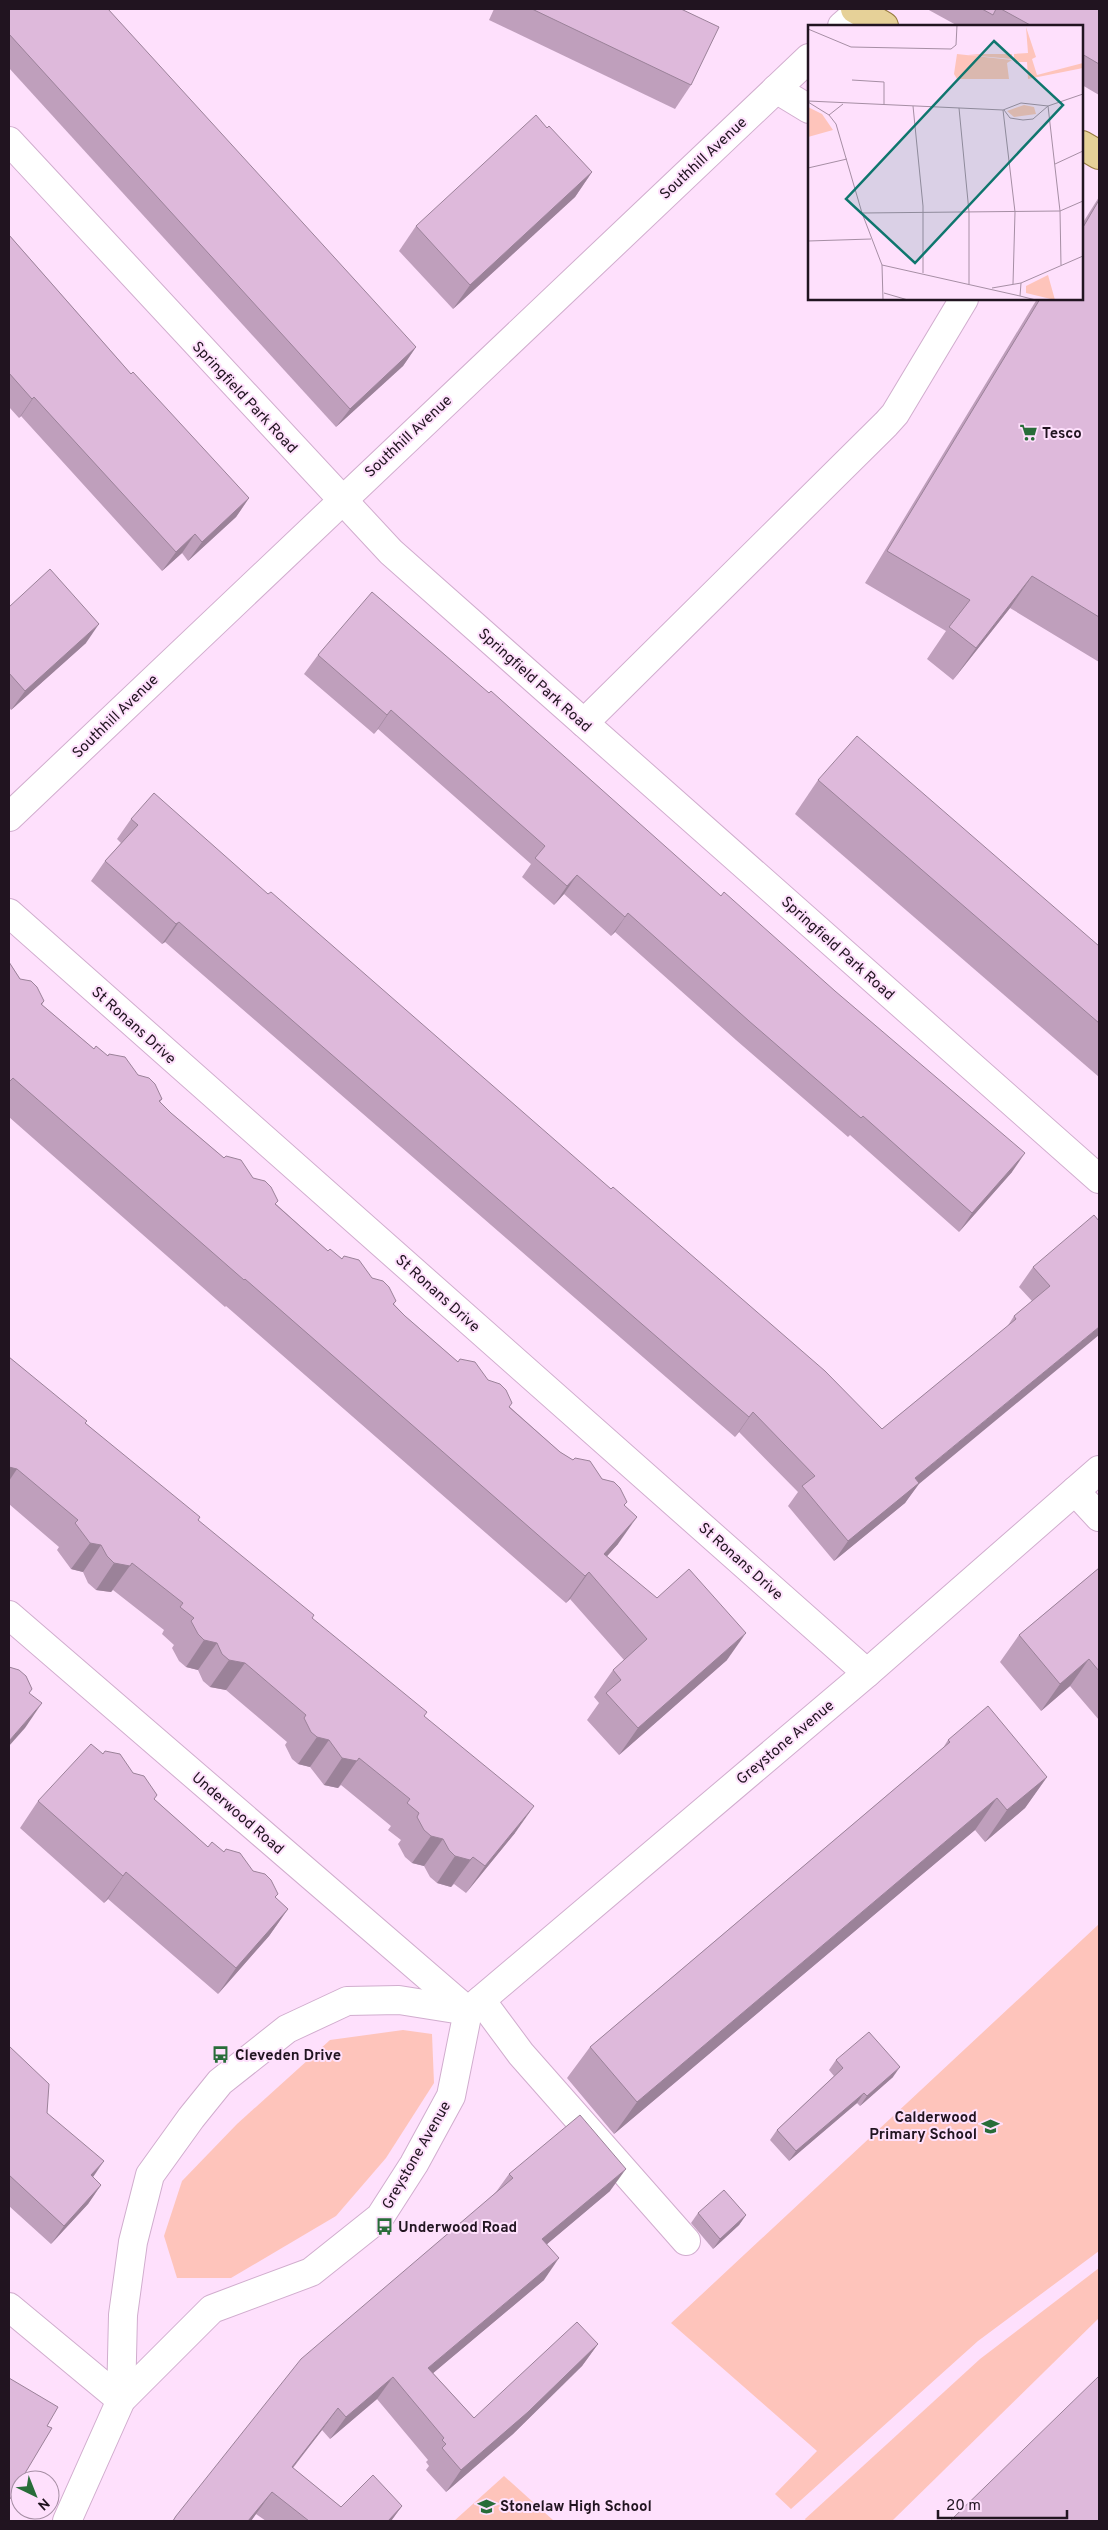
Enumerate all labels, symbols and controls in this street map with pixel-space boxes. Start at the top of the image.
inset map [808,25,1083,300]
street label: Southhill Avenue [656,114,752,204]
street label: Springfield Park Road [187,338,301,458]
street label: Southhill Avenue [361,392,457,482]
supermarket icon: Tesco [1018,423,1038,443]
place label: Tesco [1042,425,1082,444]
street label: Springfield Park Road [473,625,595,737]
street label: Southhill Avenue [69,671,163,763]
street label: Springfield Park Road [776,893,898,1005]
street label: St Ronans Drive [87,983,179,1069]
street label: St Ronans Drive [391,1251,483,1337]
street label: St Ronans Drive [694,1519,786,1605]
street label: Greystone Avenue [733,1697,839,1790]
street label: Underwood Road [187,1769,287,1859]
bus stop icon: Cleveden Drive [211,2045,231,2065]
place label: Cleveden Drive [235,2047,341,2066]
street label: Greystone Avenue [379,2098,456,2213]
place label: Calderwood Primary School [869,2109,977,2145]
school or university icon: Calderwood Primary School [981,2116,1001,2136]
bus stop icon: Underwood Road [374,2217,394,2237]
place label: Underwood Road [398,2219,517,2238]
north arrow [10,2470,60,2520]
scale bar [938,2488,1067,2520]
text: N [33,2494,52,2513]
school or university icon: Stonelaw High School [476,2496,496,2516]
text: 20 m [946,2497,981,2516]
place label: Stonelaw High School [500,2498,652,2517]

